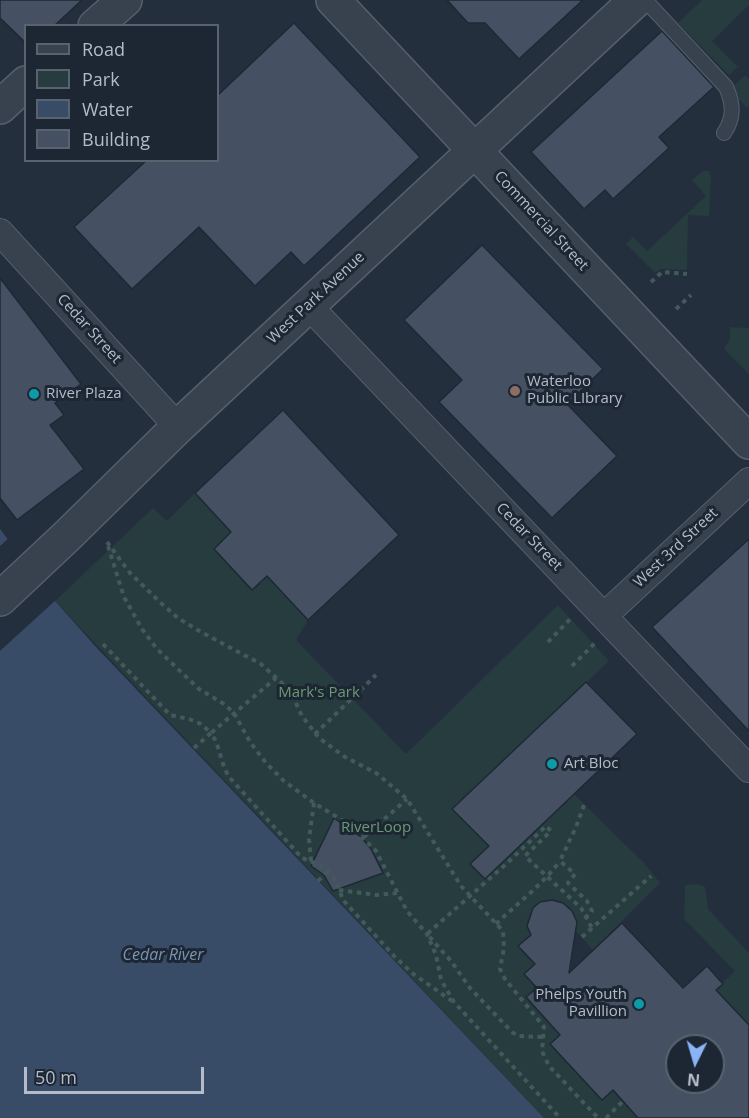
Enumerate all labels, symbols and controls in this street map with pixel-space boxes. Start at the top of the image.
legend [24,24,219,162]
text: Road [82,37,125,61]
text: Park [82,67,120,91]
text: Water [82,97,133,121]
text: Building [82,127,150,151]
street label: Commercial Street [490,167,592,275]
street label: West Park Avenue [264,248,368,348]
street label: Cedar Street [53,291,125,367]
place label: Waterloo Public LIbrary [527,373,622,408]
marker: Waterloo Public LIbrary [508,384,522,398]
place label: River Plaza [46,385,121,403]
marker: River Plaza [27,387,41,401]
street label: Cedar Street [492,499,566,575]
street label: West 3rd Street [630,504,722,592]
park label: Mark's Park [278,684,360,702]
place label: Art Bloc [564,755,619,773]
marker: Art Bloc [545,757,559,771]
park label: RiverLoop [341,819,411,837]
water label: Cedar River [123,945,203,965]
place label: Phelps Youth Pavillion [535,986,627,1021]
marker: Phelps Youth Pavillion [632,997,646,1011]
north arrow [665,1034,725,1094]
scale bar [27,1055,207,1093]
text: 50 m [35,1065,77,1089]
text: N [686,1068,701,1091]

